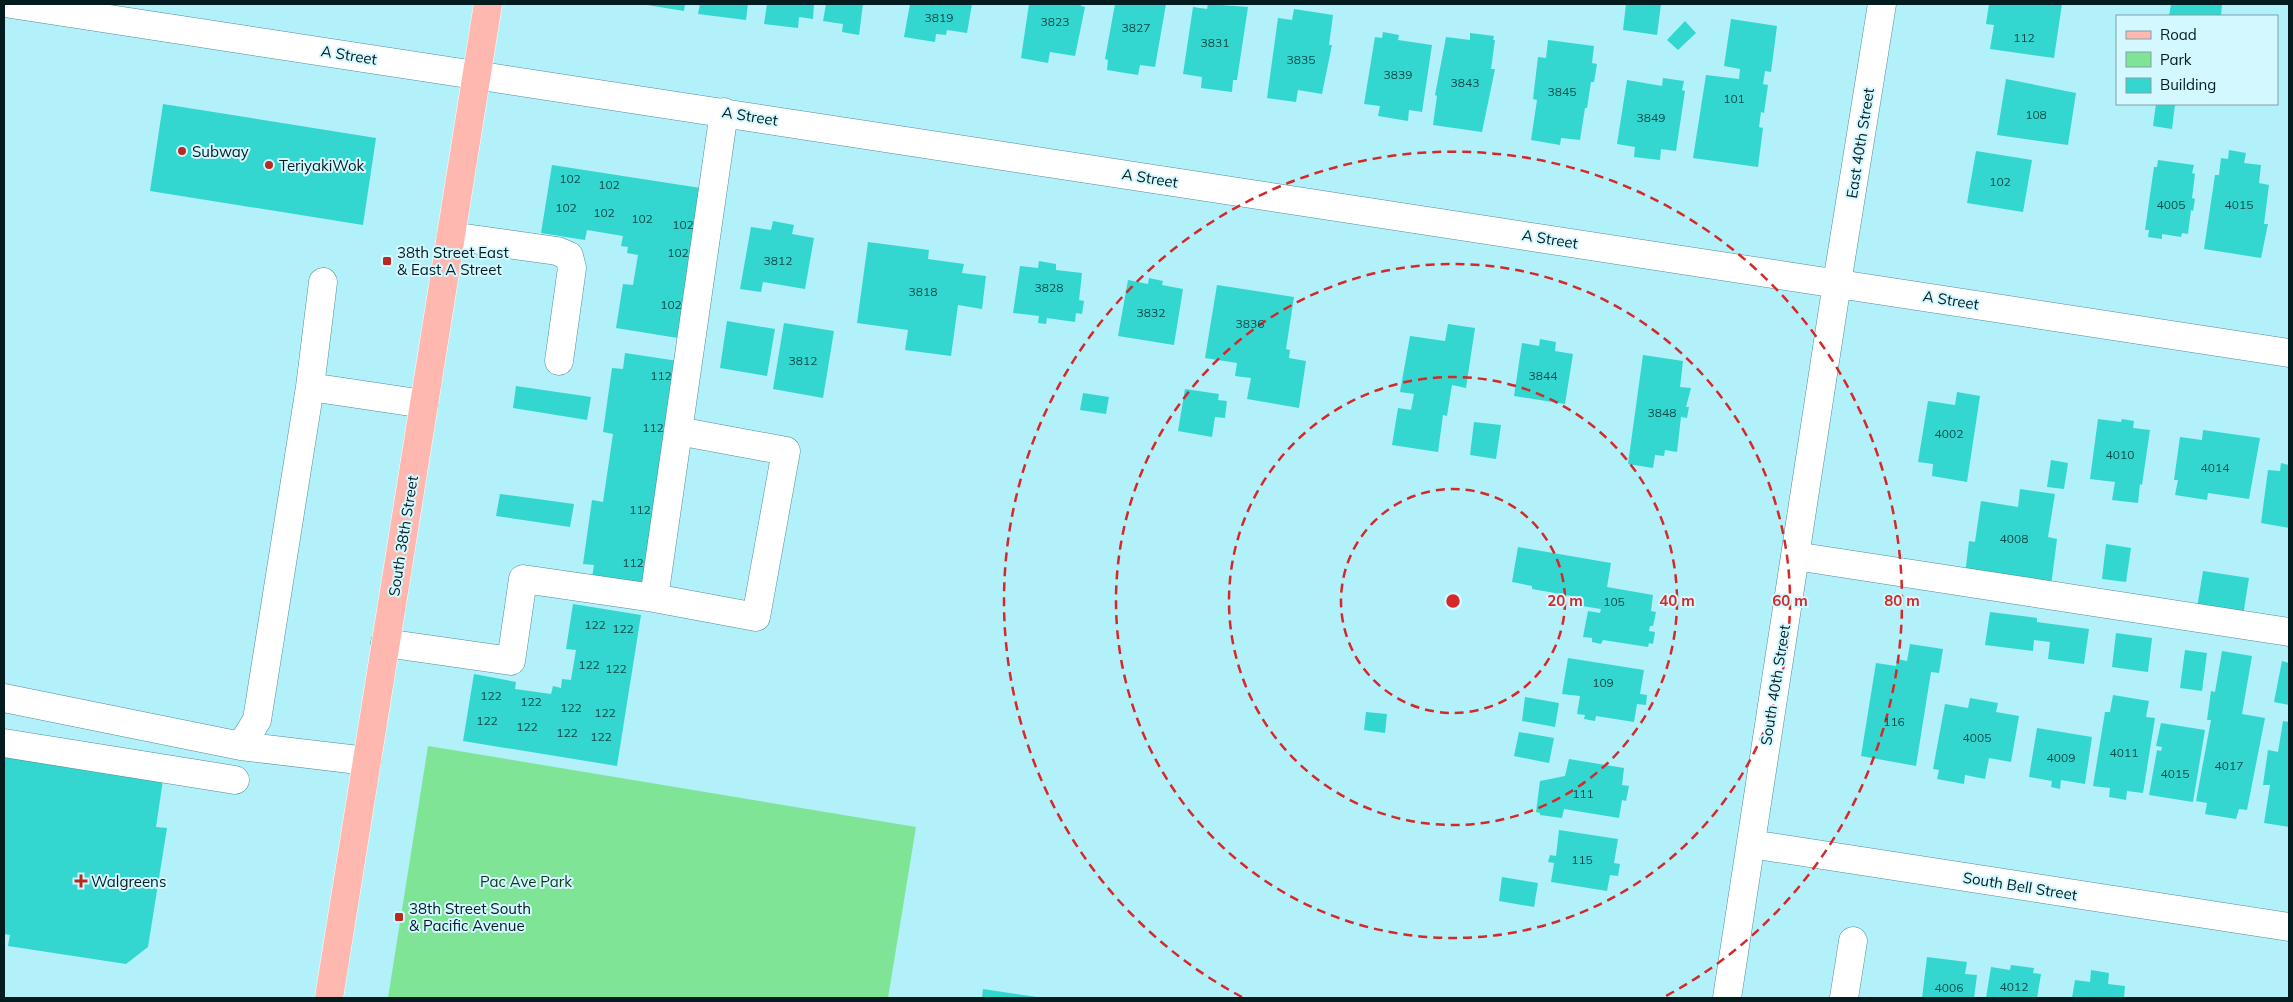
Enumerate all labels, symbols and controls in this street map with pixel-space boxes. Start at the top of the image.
house number: 3819 [925,10,953,25]
house number: 3823 [1041,14,1069,29]
legend [2116,15,2278,105]
house number: 3827 [1122,20,1150,35]
text: Road [2160,25,2197,44]
house number: 112 [2013,30,2035,45]
house number: 3831 [1201,35,1229,50]
street label: A Street [320,41,378,69]
text: Park [2160,50,2192,69]
house number: 3835 [1287,52,1315,67]
house number: 3839 [1384,67,1412,82]
house number: 3843 [1451,75,1479,90]
text: Building [2160,75,2216,94]
house number: 3845 [1548,84,1576,99]
street label: East 40th Street [1842,86,1878,200]
house number: 101 [1723,91,1745,106]
street label: A Street [721,102,779,130]
house number: 108 [2025,107,2047,122]
house number: 3849 [1637,110,1665,125]
place label: Subway [192,142,249,161]
marker: Subway [176,145,188,157]
place label: TeriyakiWok [279,156,365,175]
marker: TeriyakiWok [263,159,275,171]
street label: A Street [1121,164,1179,192]
house number: 102 [559,171,581,186]
house number: 102 [1989,174,2011,189]
house number: 102 [598,177,620,192]
house number: 4005 [2157,197,2185,212]
house number: 4015 [2225,197,2253,212]
house number: 102 [555,200,577,215]
house number: 102 [593,205,615,220]
house number: 102 [631,211,653,226]
house number: 102 [672,217,694,232]
street label: A Street [1521,225,1579,253]
place label: 38th Street East & East A Street [397,243,509,279]
house number: 102 [667,245,689,260]
house number: 3812 [764,253,792,268]
marker: 38th Street East & East A Street [381,255,393,267]
house number: 3828 [1035,280,1063,295]
house number: 3818 [909,284,937,299]
street label: A Street [1922,286,1980,314]
house number: 102 [660,297,682,312]
house number: 3832 [1137,305,1165,320]
house number: 3836 [1236,316,1264,331]
house number: 3812 [789,353,817,368]
house number: 112 [650,368,672,383]
house number: 3844 [1529,368,1557,383]
house number: 3848 [1648,405,1676,420]
house number: 112 [642,420,664,435]
house number: 4002 [1935,426,1963,441]
house number: 4010 [2106,447,2134,462]
house number: 4014 [2201,460,2229,475]
street label: South 38th Street [384,474,422,598]
house number: 112 [629,502,651,517]
house number: 4008 [2000,531,2028,546]
house number: 112 [622,555,644,570]
text: 20 m [1547,591,1583,610]
text: 40 m [1659,591,1695,610]
text: 60 m [1772,591,1808,610]
text: 80 m [1884,591,1920,610]
centre of rings [1444,592,1462,610]
house number: 105 [1603,594,1625,609]
house number: 122 [584,617,606,632]
house number: 122 [612,621,634,636]
street label: South 40th Street [1756,623,1794,747]
house number: 122 [578,657,600,672]
house number: 122 [605,661,627,676]
house number: 109 [1592,675,1614,690]
house number: 122 [480,688,502,703]
house number: 122 [520,694,542,709]
house number: 122 [560,700,582,715]
house number: 122 [594,705,616,720]
house number: 122 [476,713,498,728]
house number: 116 [1883,714,1905,729]
house number: 122 [516,719,538,734]
house number: 122 [556,725,578,740]
house number: 122 [590,729,612,744]
house number: 4005 [1963,730,1991,745]
house number: 4011 [2110,745,2138,760]
house number: 4009 [2047,750,2075,765]
house number: 4017 [2215,758,2243,773]
house number: 4015 [2161,766,2189,781]
house number: 111 [1572,786,1594,801]
house number: 115 [1571,852,1593,867]
street label: South Bell Street [1962,868,2078,904]
place label: Walgreens [91,872,166,891]
park label: Pac Ave Park [480,872,572,891]
marker: Walgreens [75,875,87,887]
place label: 38th Street South & Pacific Avenue [409,899,531,935]
marker: 38th Street South & Pacific Avenue [393,911,405,923]
house number: 4012 [2000,979,2028,994]
house number: 4006 [1935,980,1963,995]

